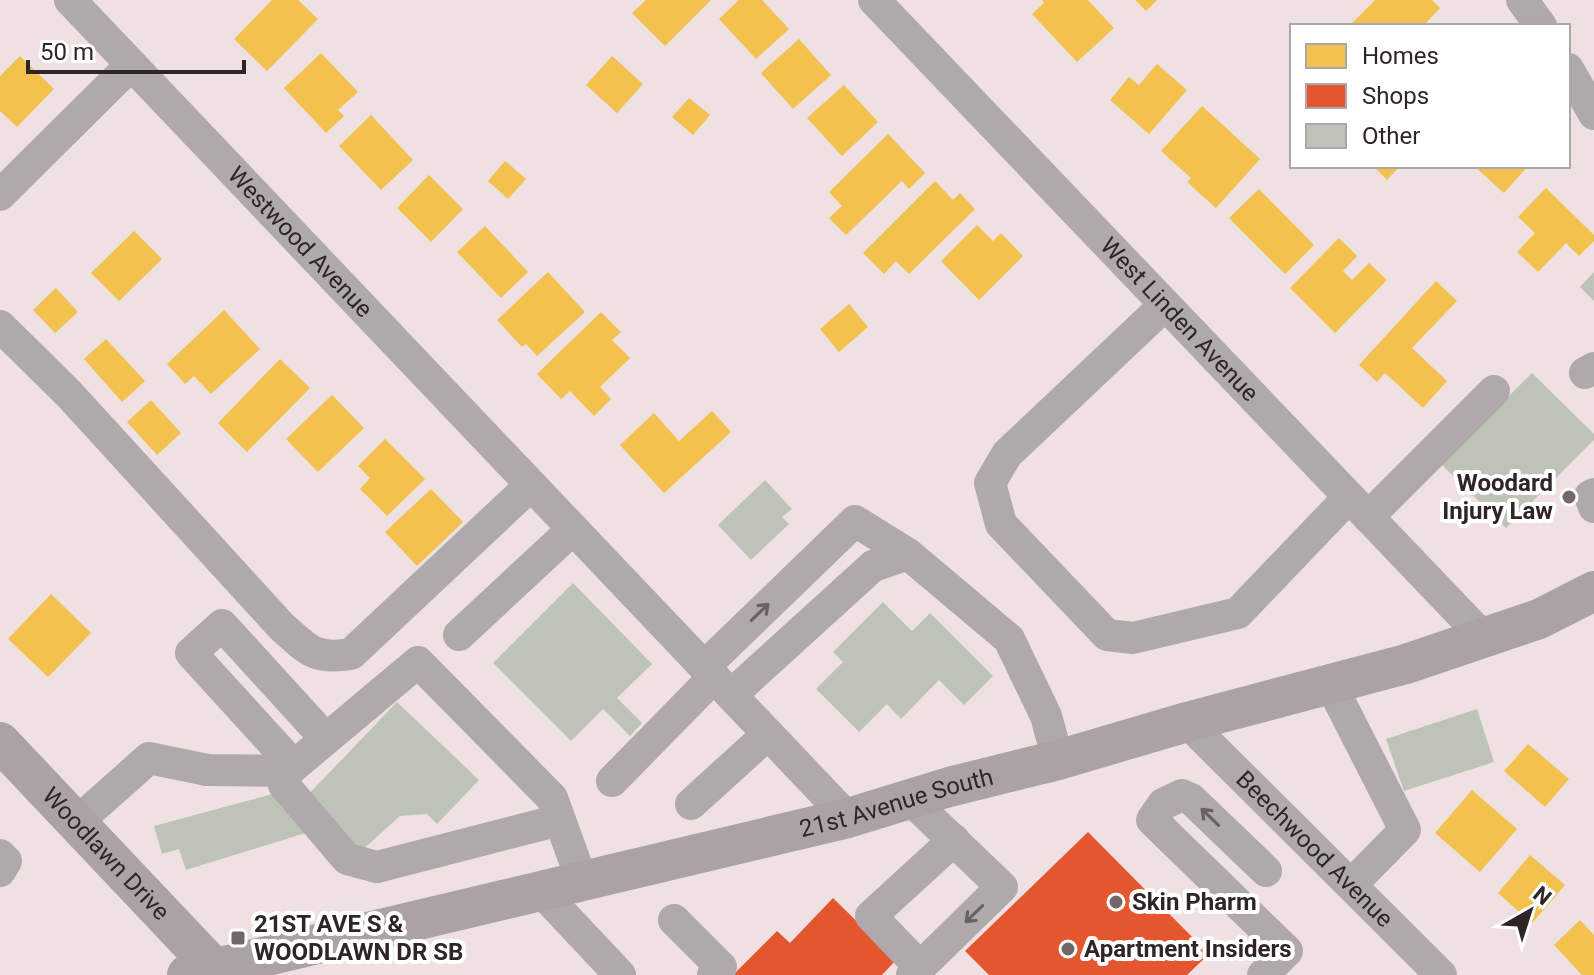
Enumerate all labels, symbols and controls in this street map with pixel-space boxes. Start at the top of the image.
scale bar [28,24,244,74]
legend [1290,24,1570,168]
text: 50 m [40,38,94,66]
text: Homes [1362,42,1439,70]
text: Shops [1362,82,1429,110]
text: Other [1362,122,1420,150]
street label: Westwood Avenue [222,161,378,323]
street label: West Linden Avenue [1095,232,1264,407]
place label: Woodard Injury Law [1442,469,1553,525]
marker: Woodard Injury Law [1560,488,1578,506]
one-way arrow [750,603,769,622]
street label: 21st Avenue South [797,763,996,843]
street label: Beechwood Avenue [1230,765,1399,933]
street label: Woodlawn Drive [37,782,175,926]
one-way arrow [1201,808,1220,827]
north arrow [1490,871,1570,951]
text: N [1528,881,1556,910]
place label: Skin Pharm [1132,888,1257,916]
marker: Skin Pharm [1107,893,1125,911]
one-way arrow [965,904,984,923]
place label: 21ST AVE S & WOODLAWN DR SB [254,910,463,966]
marker: 21ST AVE S & WOODLAWN DR SB [229,929,247,947]
place label: Apartment Insiders [1084,935,1292,963]
marker: Apartment Insiders [1059,940,1077,958]

